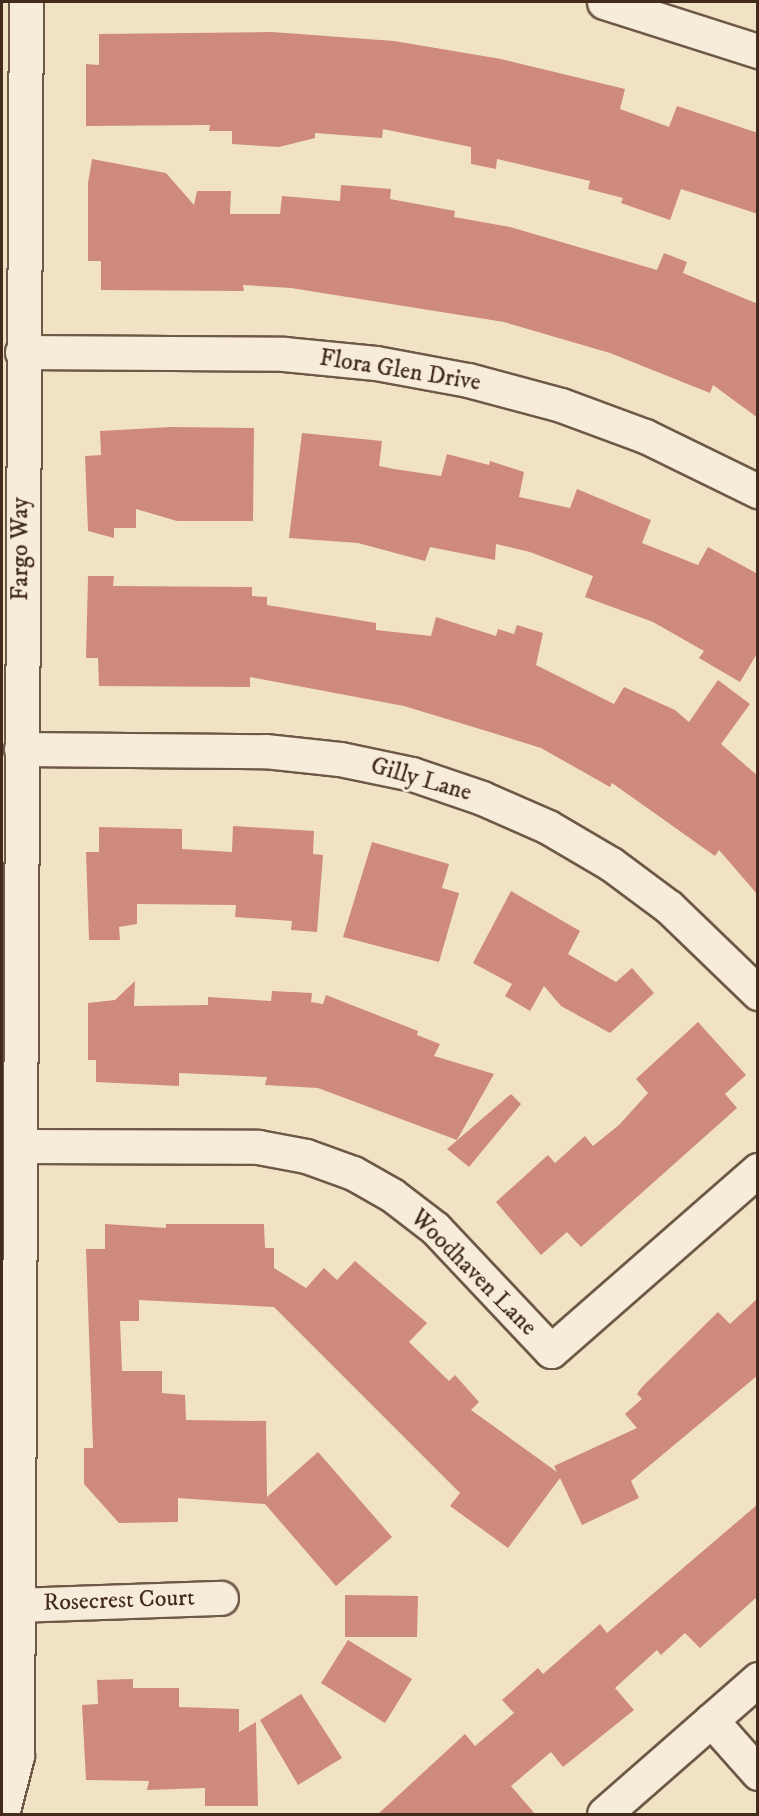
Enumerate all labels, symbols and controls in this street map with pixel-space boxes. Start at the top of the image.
street label: Flora Glen Drive [317,344,483,398]
street label: Fargo Way [7,497,35,601]
street label: Gilly Lane [367,752,475,808]
street label: Woodhaven Lane [404,1204,542,1342]
street label: Rosecrest Court [43,1584,195,1618]

